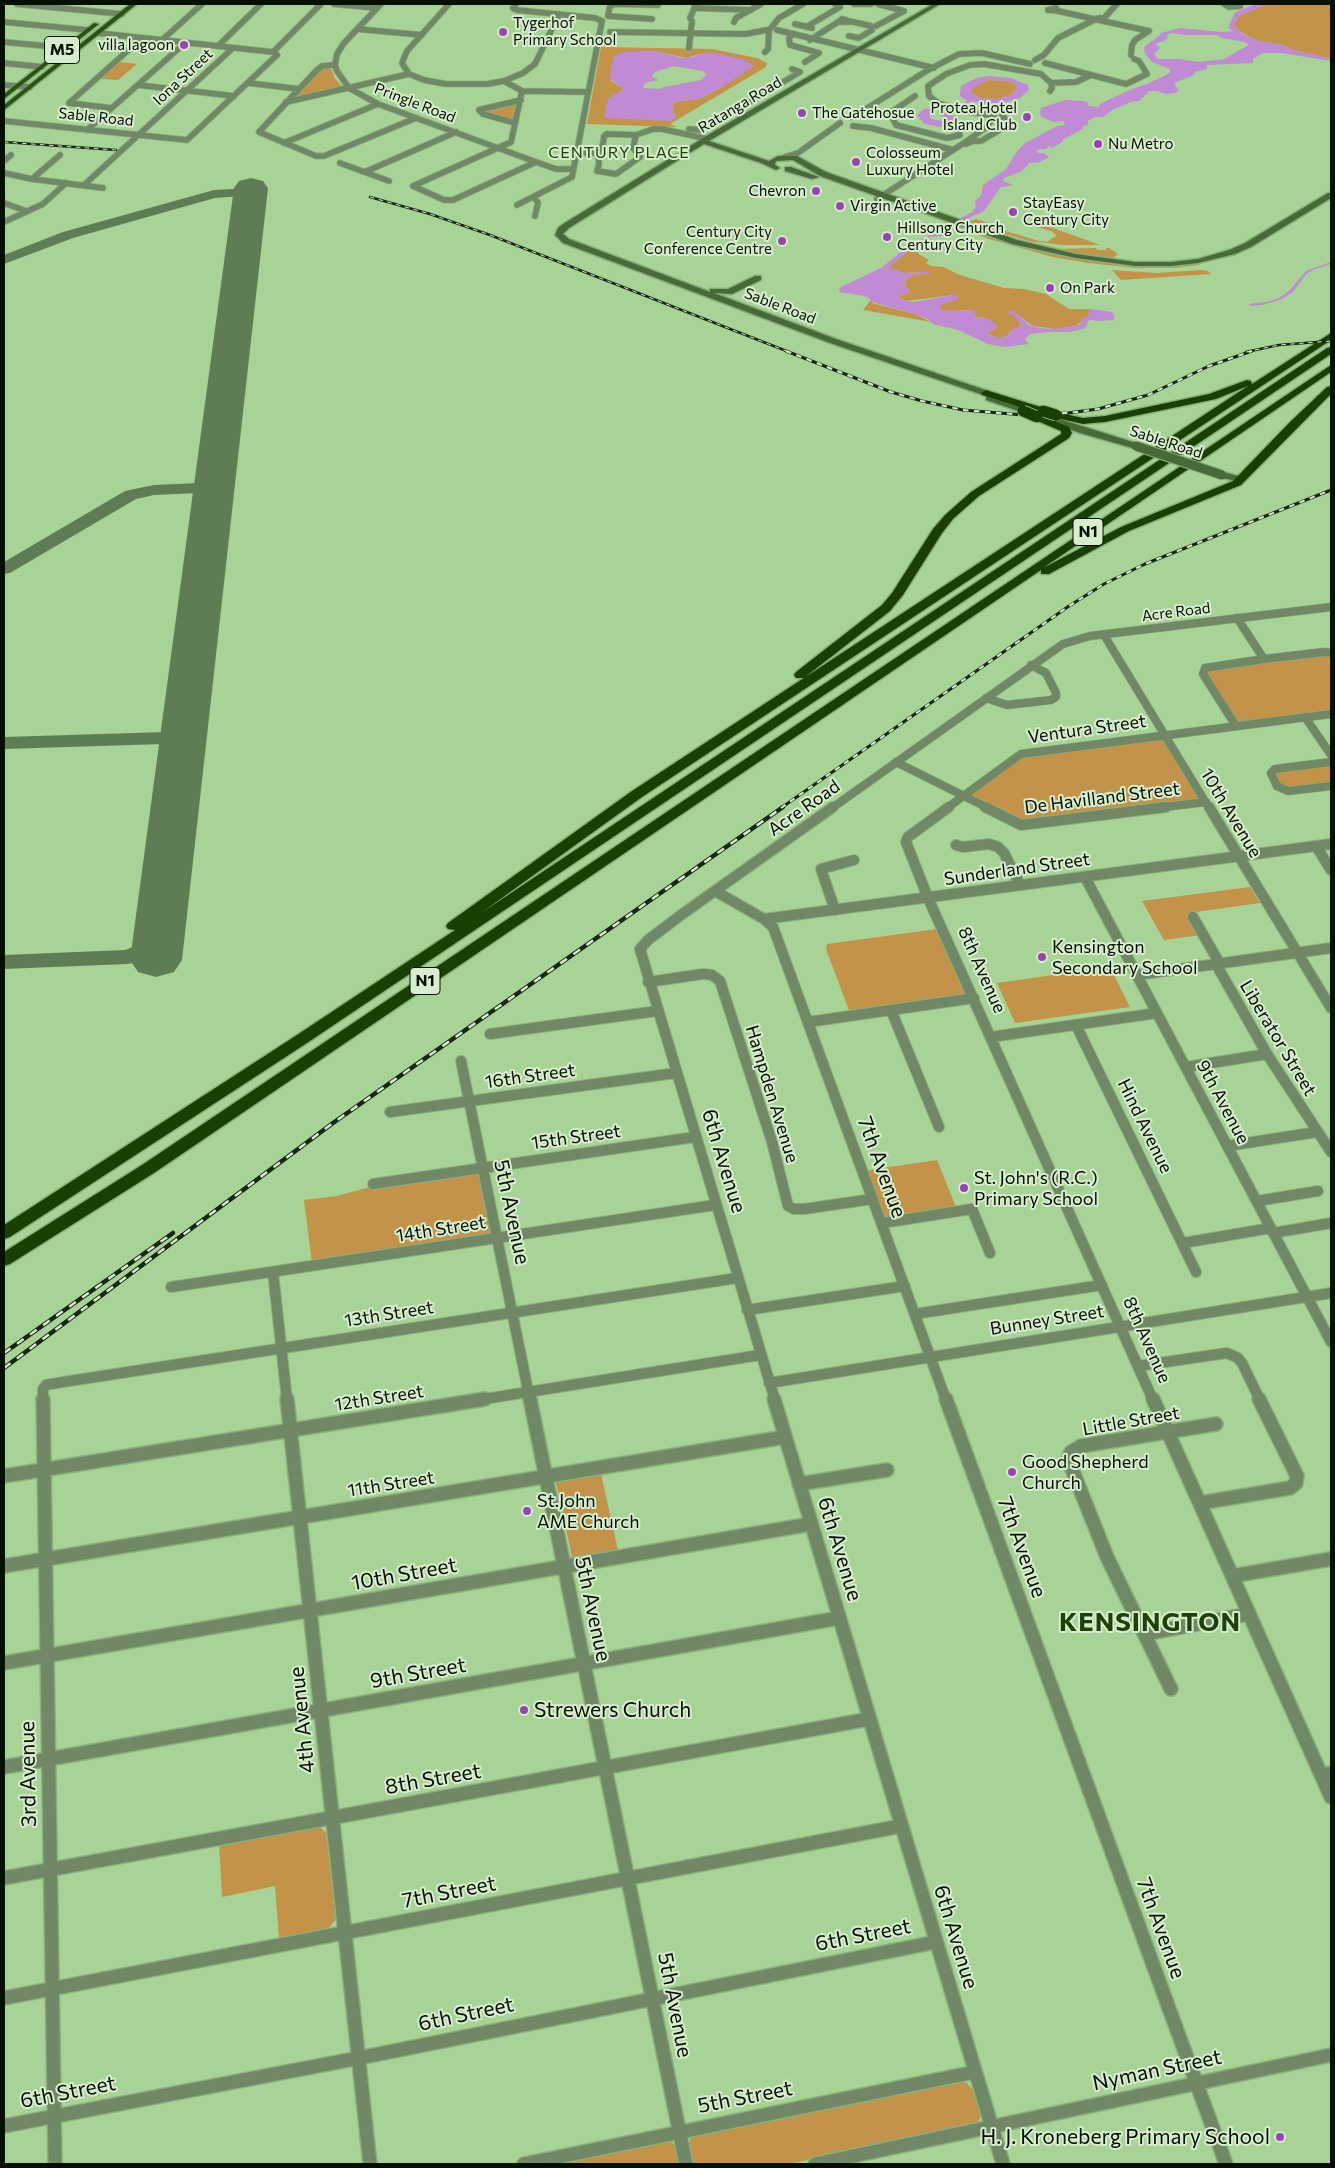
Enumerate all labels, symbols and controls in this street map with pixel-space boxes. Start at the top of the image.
place label: Tygerhof Primary School [513,14,616,49]
marker: Tygerhof Primary School [497,26,509,38]
road number: M5 [44,36,80,64]
place label: villa lagoon [98,36,174,54]
marker: villa lagoon [178,39,190,51]
street label: Iona Street [149,45,217,109]
street label: Ratanga Road [695,73,785,137]
street label: Pringle Road [372,79,458,127]
place label: Protea Hotel Island Club [930,99,1017,134]
street label: Sable Road [58,104,134,130]
place label: The Gatehosue [812,104,914,122]
marker: The Gatehosue [796,107,808,119]
marker: Protea Hotel Island Club [1021,111,1033,123]
place label: Nu Metro [1108,135,1174,153]
marker: Nu Metro [1092,138,1104,150]
district label: CENTURY PLACE [547,143,691,163]
place label: Colosseum Luxury Hotel [866,144,954,179]
marker: Colosseum Luxury Hotel [850,156,862,168]
place label: Chevron [748,182,806,200]
marker: Chevron [810,185,822,197]
place label: StayEasy Century City [1023,194,1109,229]
place label: Virgin Active [850,197,936,215]
marker: Virgin Active [834,200,846,212]
marker: StayEasy Century City [1007,206,1019,218]
place label: Hillsong Church Century City [897,219,1004,254]
place label: Century City Conference Centre [644,223,772,258]
marker: Hillsong Church Century City [881,231,893,243]
marker: Century City Conference Centre [776,235,788,247]
place label: On Park [1060,279,1115,297]
marker: On Park [1044,282,1056,294]
street label: Sable Road [742,284,818,328]
street label: Sable Road [1127,422,1205,462]
road number: N1 [1073,518,1103,546]
street label: Acre Road [1141,599,1211,625]
street label: Ventura Street [1027,710,1147,748]
street label: 10th Avenue [1196,764,1266,862]
street label: Acre Road [764,775,844,841]
street label: De Havilland Street [1023,778,1181,818]
street label: Sunderland Street [943,848,1091,890]
street label: 8th Avenue [953,924,1011,1016]
place label: Kensington Secondary School [1052,936,1198,979]
marker: Kensington Secondary School [1036,951,1048,963]
road number: N1 [410,968,440,994]
street label: Liberator Street [1235,976,1321,1100]
street label: Hampden Avenue [741,1023,803,1165]
street label: 9th Avenue [1192,1056,1254,1148]
street label: 16th Street [484,1059,576,1093]
street label: Hind Avenue [1113,1075,1177,1177]
street label: 6th Avenue [696,1106,752,1216]
street label: 7th Avenue [852,1113,912,1221]
street label: 15th Street [530,1120,622,1154]
street label: 5th Avenue [489,1157,535,1267]
place label: St. John's (R.C.) Primary School [974,1167,1098,1210]
marker: St. John's (R.C.) Primary School [958,1182,970,1194]
street label: 14th Street [395,1211,487,1247]
street label: 8th Avenue [1118,1294,1176,1386]
street label: 13th Street [343,1296,435,1332]
street label: Bunney Street [988,1300,1106,1340]
street label: 12th Street [333,1380,425,1416]
street label: Little Street [1081,1402,1181,1440]
place label: Good Shepherd Church [1022,1451,1149,1494]
street label: 11th Street [346,1466,436,1502]
marker: Good Shepherd Church [1006,1466,1018,1478]
place label: St.John AME Church [537,1490,640,1532]
street label: 7th Avenue [992,1493,1052,1601]
street label: 6th Avenue [812,1494,868,1604]
marker: St.John AME Church [521,1505,533,1517]
street label: 10th Street [349,1552,459,1596]
street label: 5th Avenue [570,1554,616,1664]
district label: KENSINGTON [1058,1606,1242,1638]
street label: 9th Street [368,1652,468,1694]
street label: 4th Avenue [284,1665,320,1775]
place label: Strewers Church [534,1697,691,1723]
marker: Strewers Church [518,1704,530,1716]
street label: 3rd Avenue [14,1721,42,1827]
street label: 8th Street [383,1758,483,1800]
street label: 7th Street [400,1871,498,1913]
street label: 7th Avenue [1131,1874,1191,1982]
street label: 6th Avenue [928,1882,984,1992]
street label: 6th Street [813,1913,913,1957]
street label: 5th Avenue [652,1950,698,2060]
street label: 6th Street [416,1992,516,2036]
street label: Nyman Street [1090,2044,1224,2096]
street label: 6th Street [18,2070,118,2114]
street label: 5th Street [695,2075,795,2119]
place label: H. J. Kroneberg Primary School [980,2124,1270,2150]
marker: H. J. Kroneberg Primary School [1274,2131,1286,2143]

